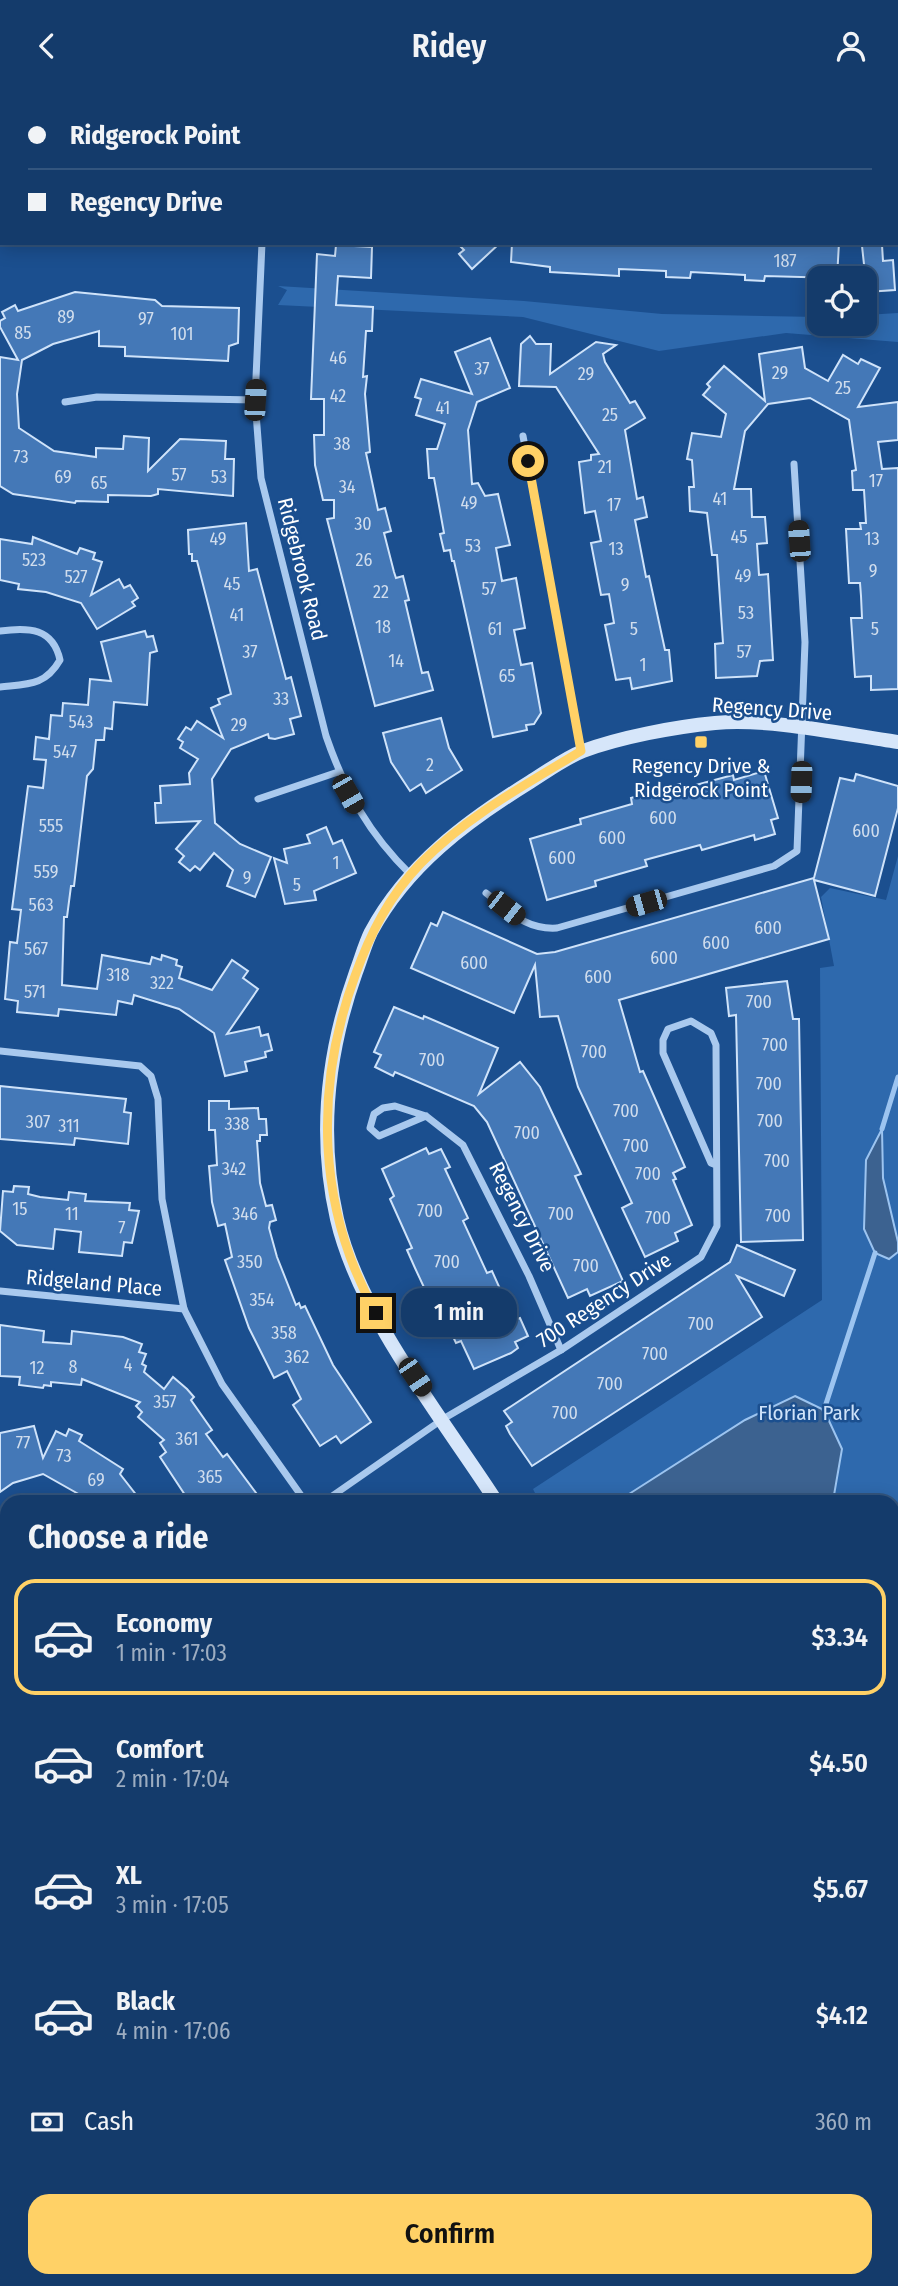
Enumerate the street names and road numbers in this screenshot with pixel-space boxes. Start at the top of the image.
street label: Ridgebrook Road [272,495,332,643]
street label: Regency Drive [711,692,833,726]
street label: Regency Drive [483,1158,561,1276]
street label: 700 Regency Drive [532,1247,676,1353]
street label: Ridgeland Place [25,1264,163,1302]

